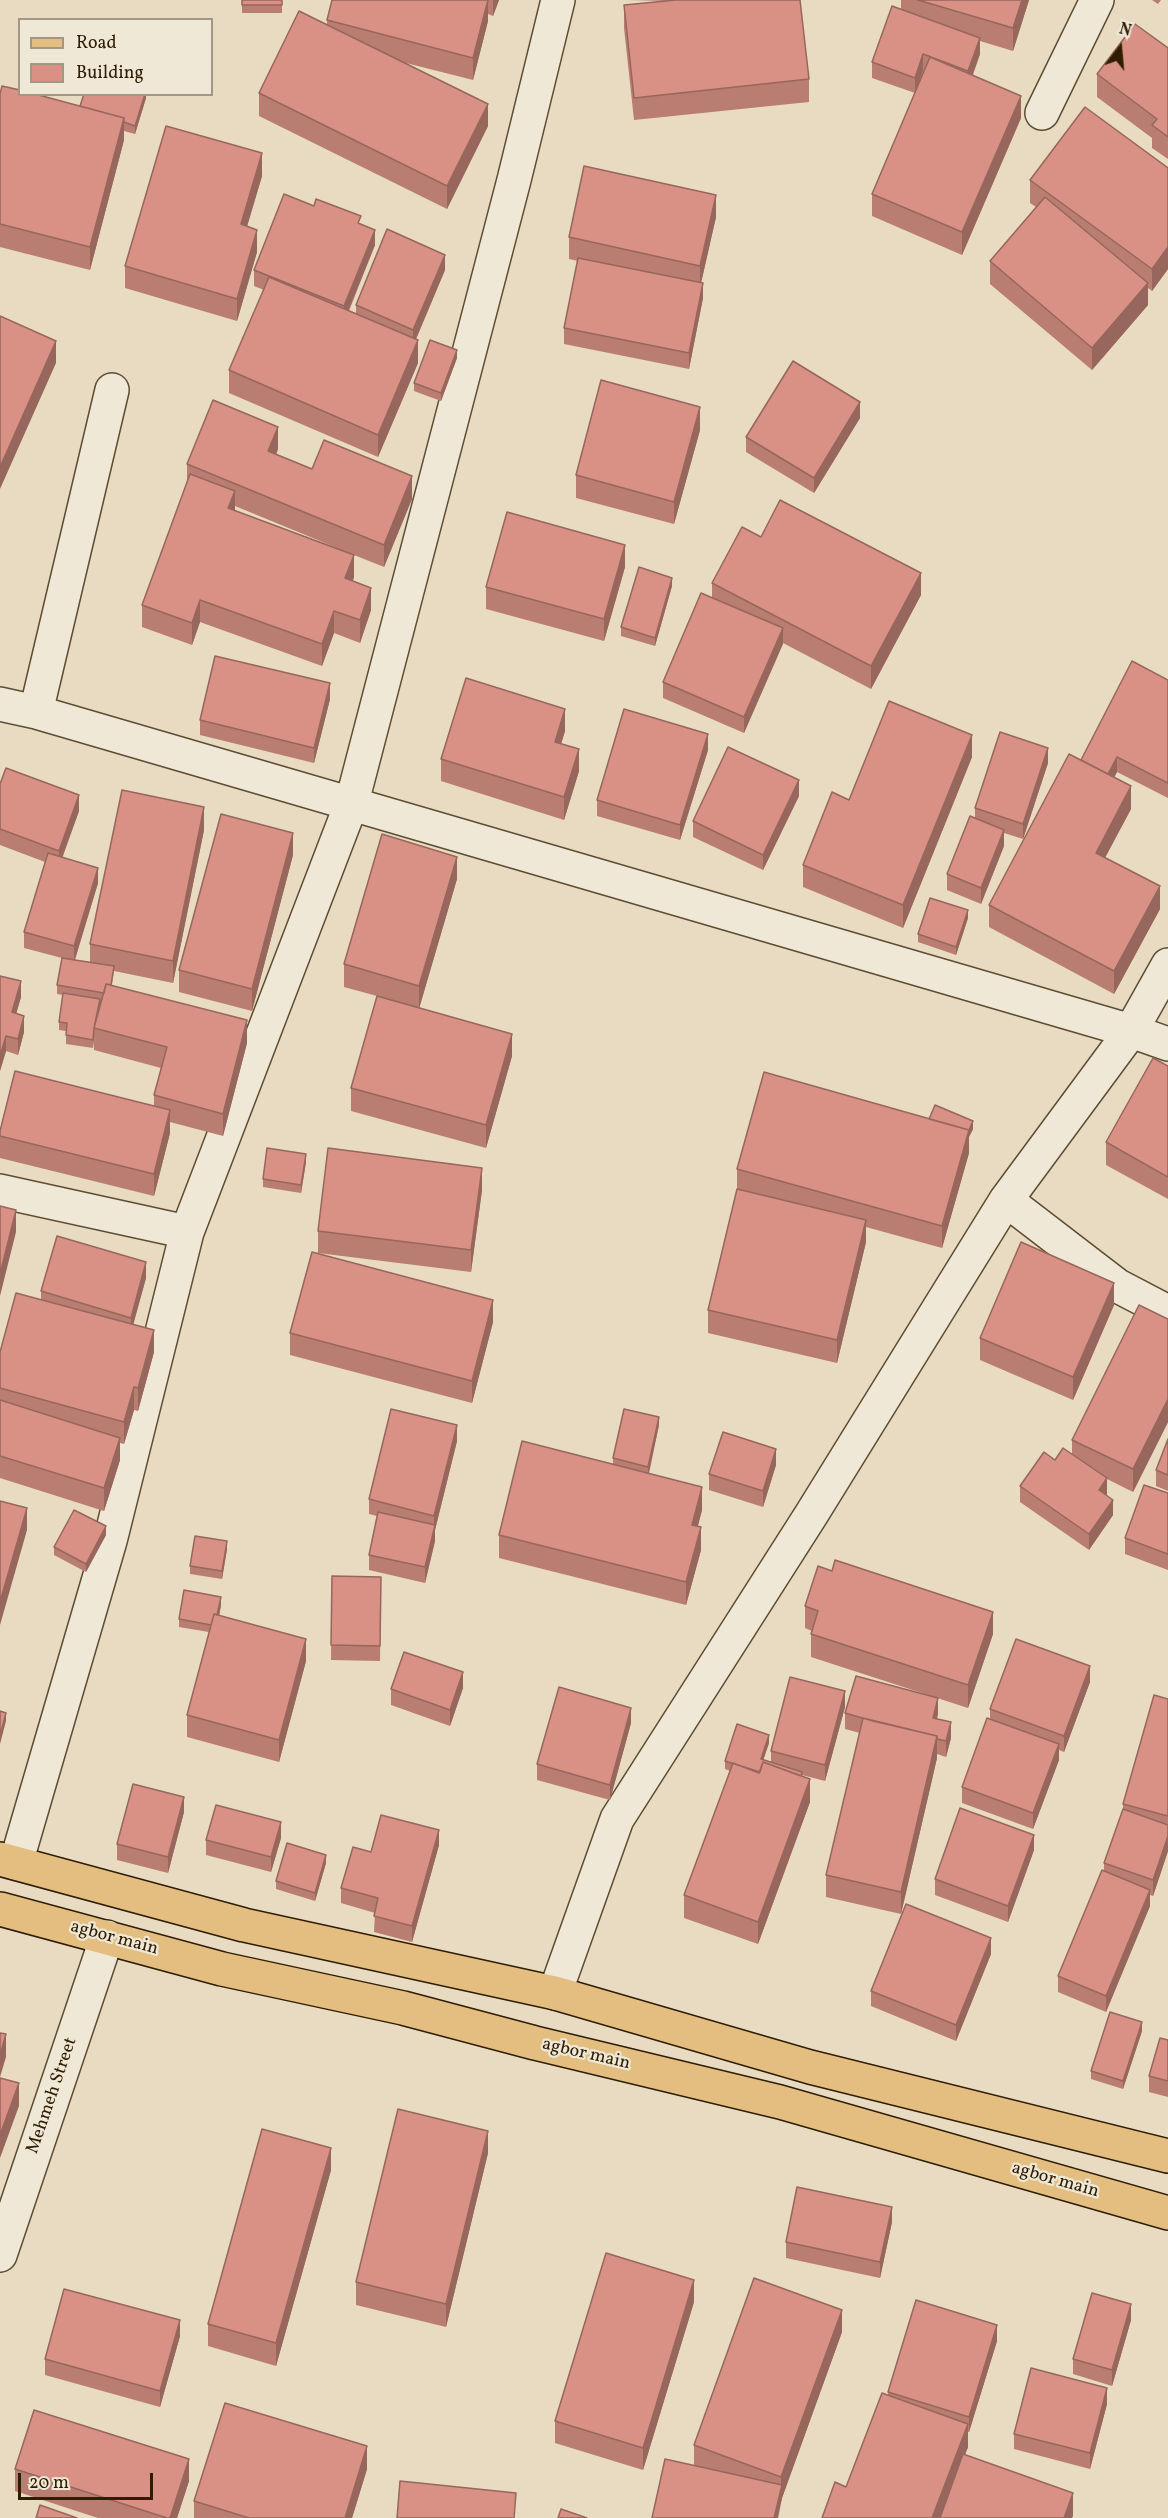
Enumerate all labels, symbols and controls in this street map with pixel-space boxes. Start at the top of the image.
legend [18,18,213,96]
north arrow [1090,18,1150,78]
text: N [1116,19,1134,43]
text: Road [76,31,117,56]
text: Building [76,61,144,86]
street label: agbor main [68,1917,160,1961]
street label: agbor main [540,2034,632,2076]
street label: Mehmeh Street [23,2035,83,2157]
street label: agbor main [1009,2158,1101,2204]
scale bar [21,2461,156,2499]
text: 20 m [29,2471,69,2496]

